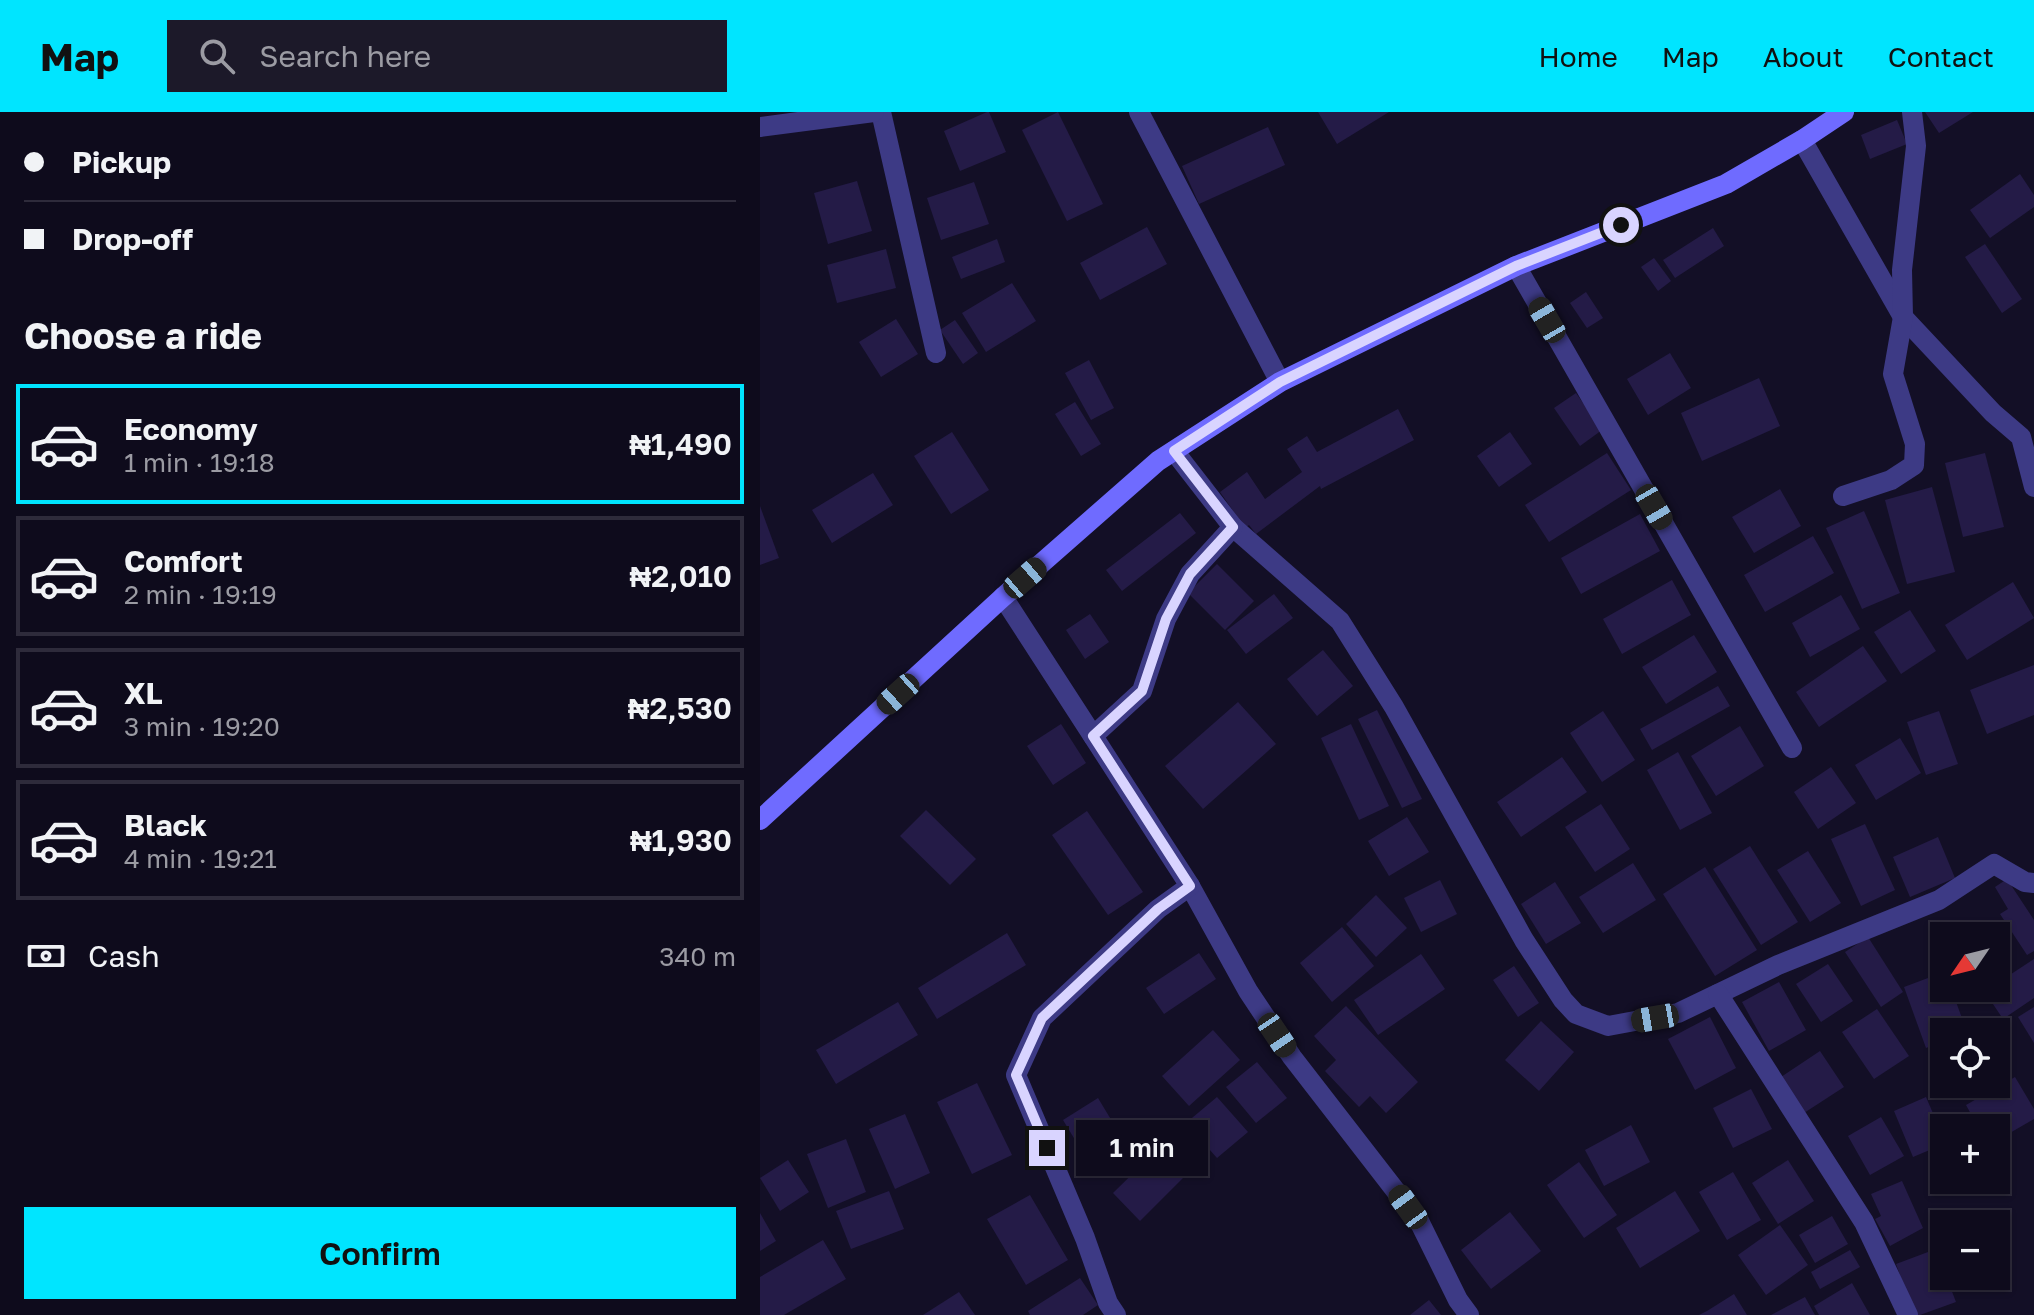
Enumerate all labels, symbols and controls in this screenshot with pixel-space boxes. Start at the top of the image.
search box [167,20,727,92]
text: Map [40,34,119,79]
icon: search [195,34,239,78]
text: Search here [259,38,431,74]
text: Home [1539,40,1618,73]
text: Map [1662,40,1719,73]
text: About [1763,40,1844,73]
text: Contact [1888,40,1994,73]
text: Pickup [72,144,171,180]
route start [1603,207,1639,243]
text: Drop-off [72,221,193,257]
car [1525,293,1569,347]
text: Choose a ride [24,314,262,357]
icon: car [28,408,100,480]
text: Economy [124,411,258,447]
text: ₦1,490 [629,426,732,462]
text: 1 min · 19:18 [124,447,275,478]
car [1632,480,1676,534]
icon: car [28,540,100,612]
text: Comfort [124,543,243,579]
car [999,553,1051,603]
text: ₦2,010 [630,558,732,594]
text: 2 min · 19:19 [124,579,277,610]
car [872,669,924,719]
icon: car [28,672,100,744]
text: XL [124,675,163,711]
text: ₦2,530 [628,690,732,726]
text: 3 min · 19:20 [124,711,280,742]
icon: car [28,804,100,876]
text: Black [124,807,207,843]
text: ₦1,930 [630,822,732,858]
text: 4 min · 19:21 [124,843,277,874]
north arrow [1930,922,2010,1002]
map controls [1930,922,2010,1290]
icon: cash [24,934,68,978]
text: Cash [88,938,160,974]
text: 340 m [659,941,736,972]
car [1629,1002,1681,1034]
car [1254,1008,1300,1062]
button: locate [1930,1018,2010,1098]
button: + [1930,1114,2010,1194]
callout: 1 min [1075,1120,1207,1176]
route end [1029,1130,1065,1166]
text: 1 min [1109,1132,1175,1163]
car [1384,1181,1432,1233]
button: Confirm [24,1207,736,1299]
button: − [1930,1210,2010,1290]

